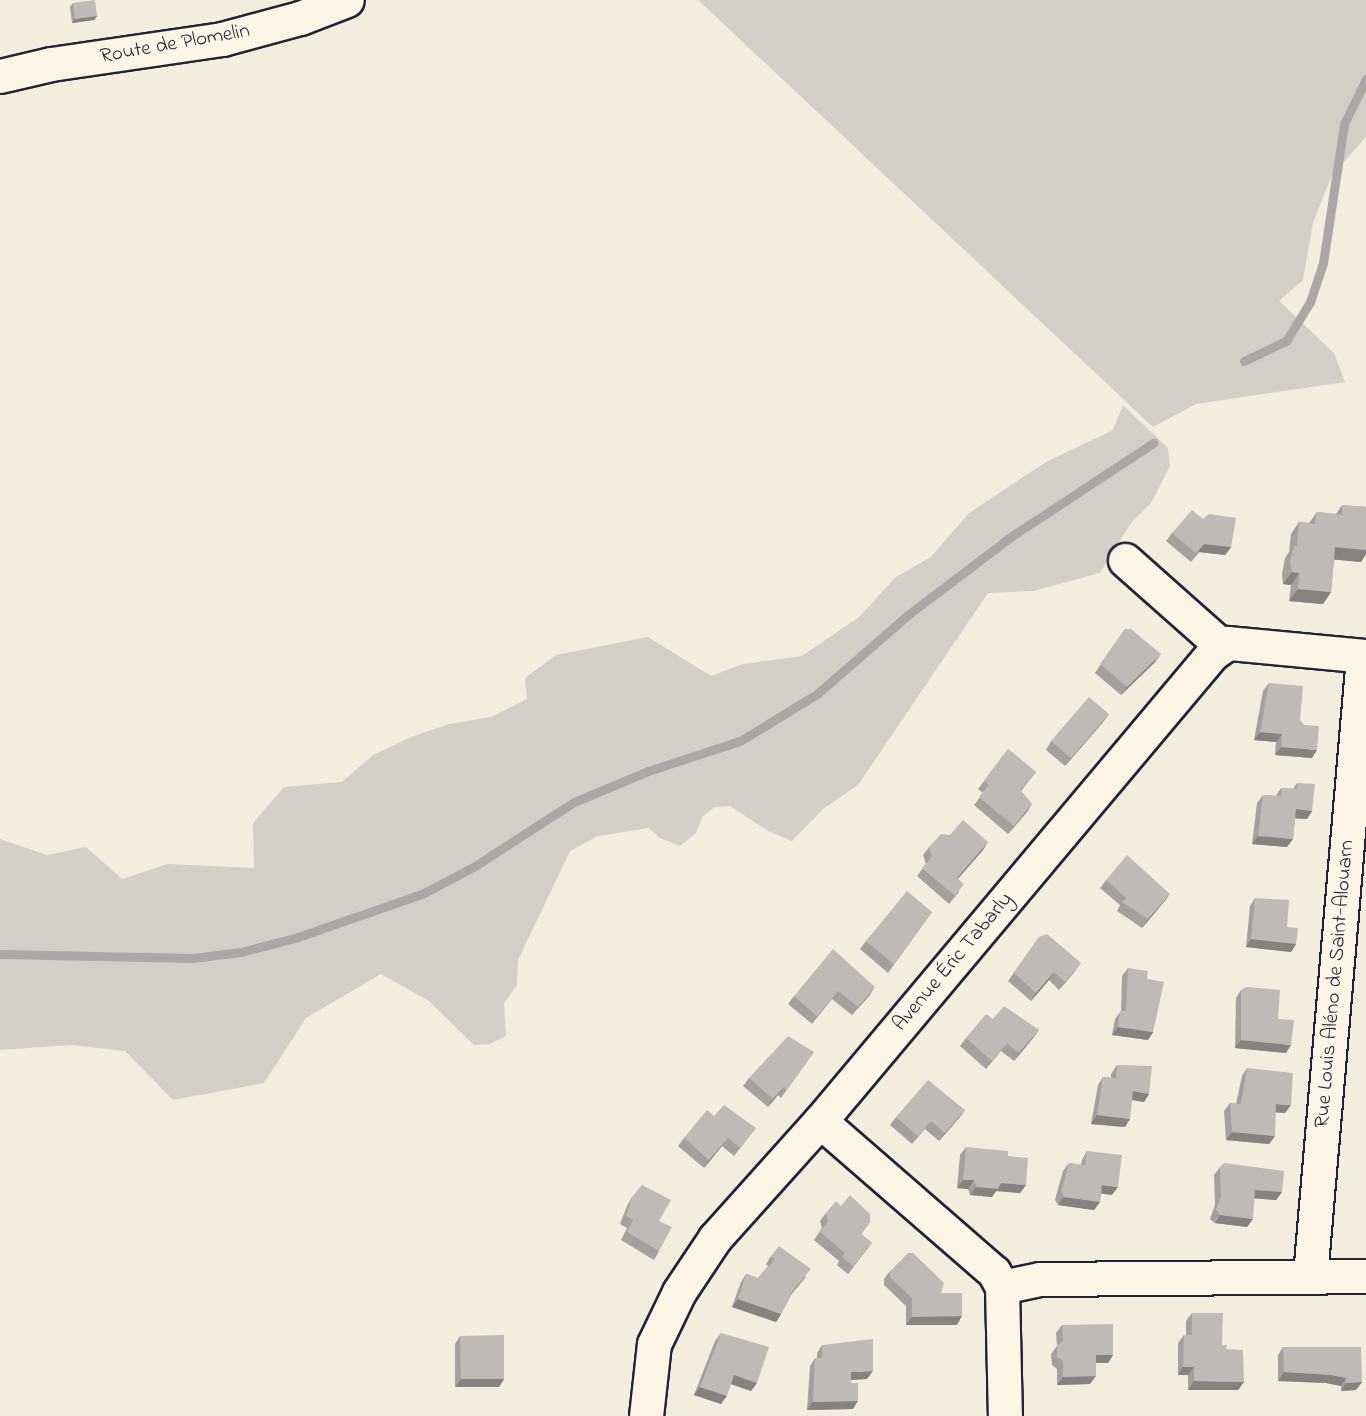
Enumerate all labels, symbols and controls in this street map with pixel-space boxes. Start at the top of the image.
street label: Route de Plomelin [98,18,252,70]
street label: Rue Louis Aléno de Saint-Alouarn [1310,839,1360,1129]
street label: Avenue Éric Tabarly [888,888,1018,1036]

